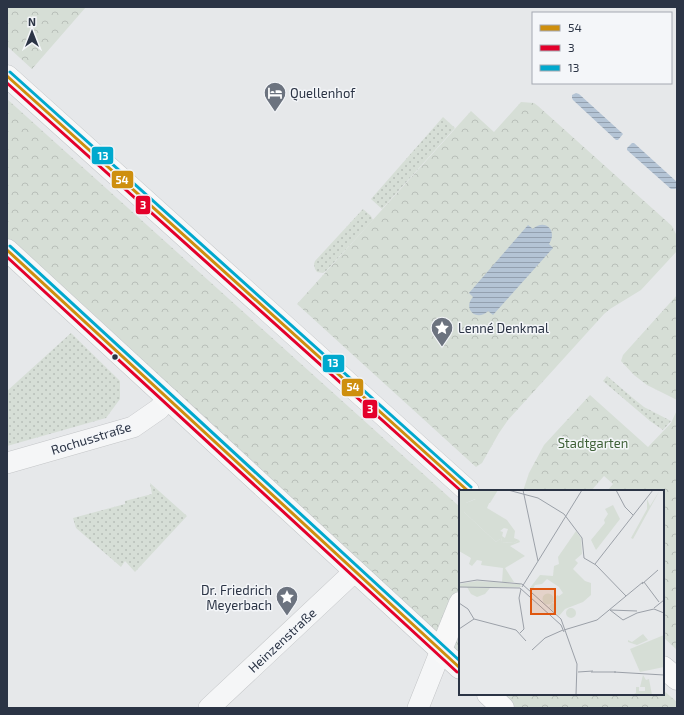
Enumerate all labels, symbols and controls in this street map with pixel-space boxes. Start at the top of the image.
north arrow [12,12,52,52]
legend [532,12,672,84]
text: N [28,15,36,28]
text: 54 [568,20,582,34]
text: 3 [568,40,575,54]
text: 13 [568,60,579,74]
hotel icon: Quellenhof [262,80,288,113]
place label: Quellenhof [290,85,356,101]
line badge: 13 [91,146,114,165]
text: 13 [98,149,109,162]
line badge: 54 [111,170,134,189]
text: 54 [115,173,129,186]
line badge: 3 [135,195,151,215]
text: 3 [140,198,146,211]
place icon: Lenné Denkmal [429,315,455,348]
place label: Lenné Denkmal [458,320,549,336]
unlabelled marker [110,352,120,362]
line badge: 13 [322,354,345,373]
text: 13 [328,356,339,369]
line badge: 54 [341,378,364,397]
text: 54 [346,380,360,393]
line badge: 3 [362,399,378,419]
text: 3 [367,402,373,415]
street label: Rochusstraße [49,418,133,458]
park label: Stadtgarten [558,435,628,451]
inset map [459,490,664,695]
place label: Dr. Friedrich Meyerbach [201,582,272,613]
place icon: Dr. Friedrich Meyerbach [274,584,300,617]
street label: Heinzenstraße [245,604,319,676]

